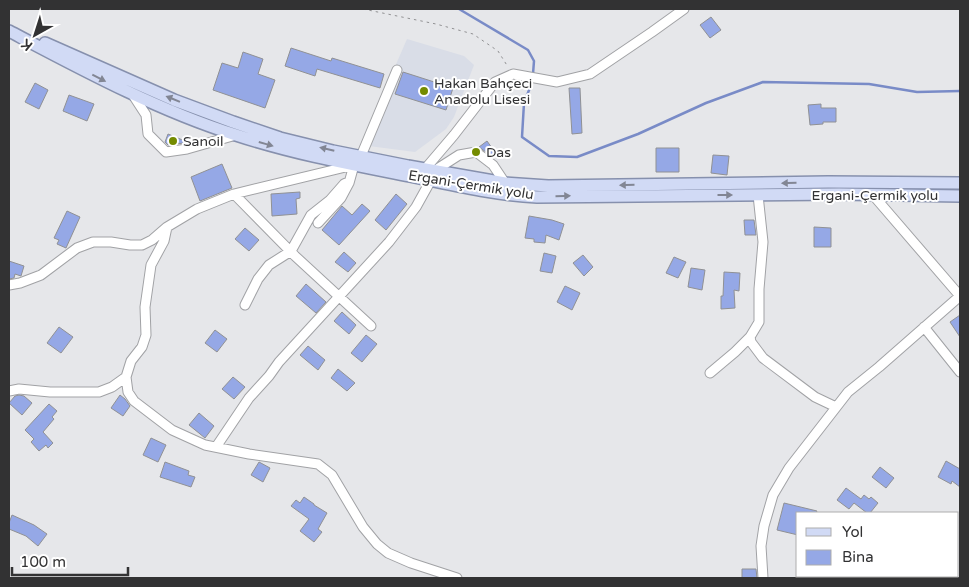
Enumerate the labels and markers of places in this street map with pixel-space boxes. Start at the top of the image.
place label: Hakan Bahçeci Anadolu Lisesi [434,75,532,108]
marker: Hakan Bahçeci Anadolu Lisesi [418,85,430,97]
place label: Sanoil [183,133,224,150]
marker: Sanoil [167,135,179,147]
place label: Das [486,144,511,161]
marker: Das [470,146,482,158]

